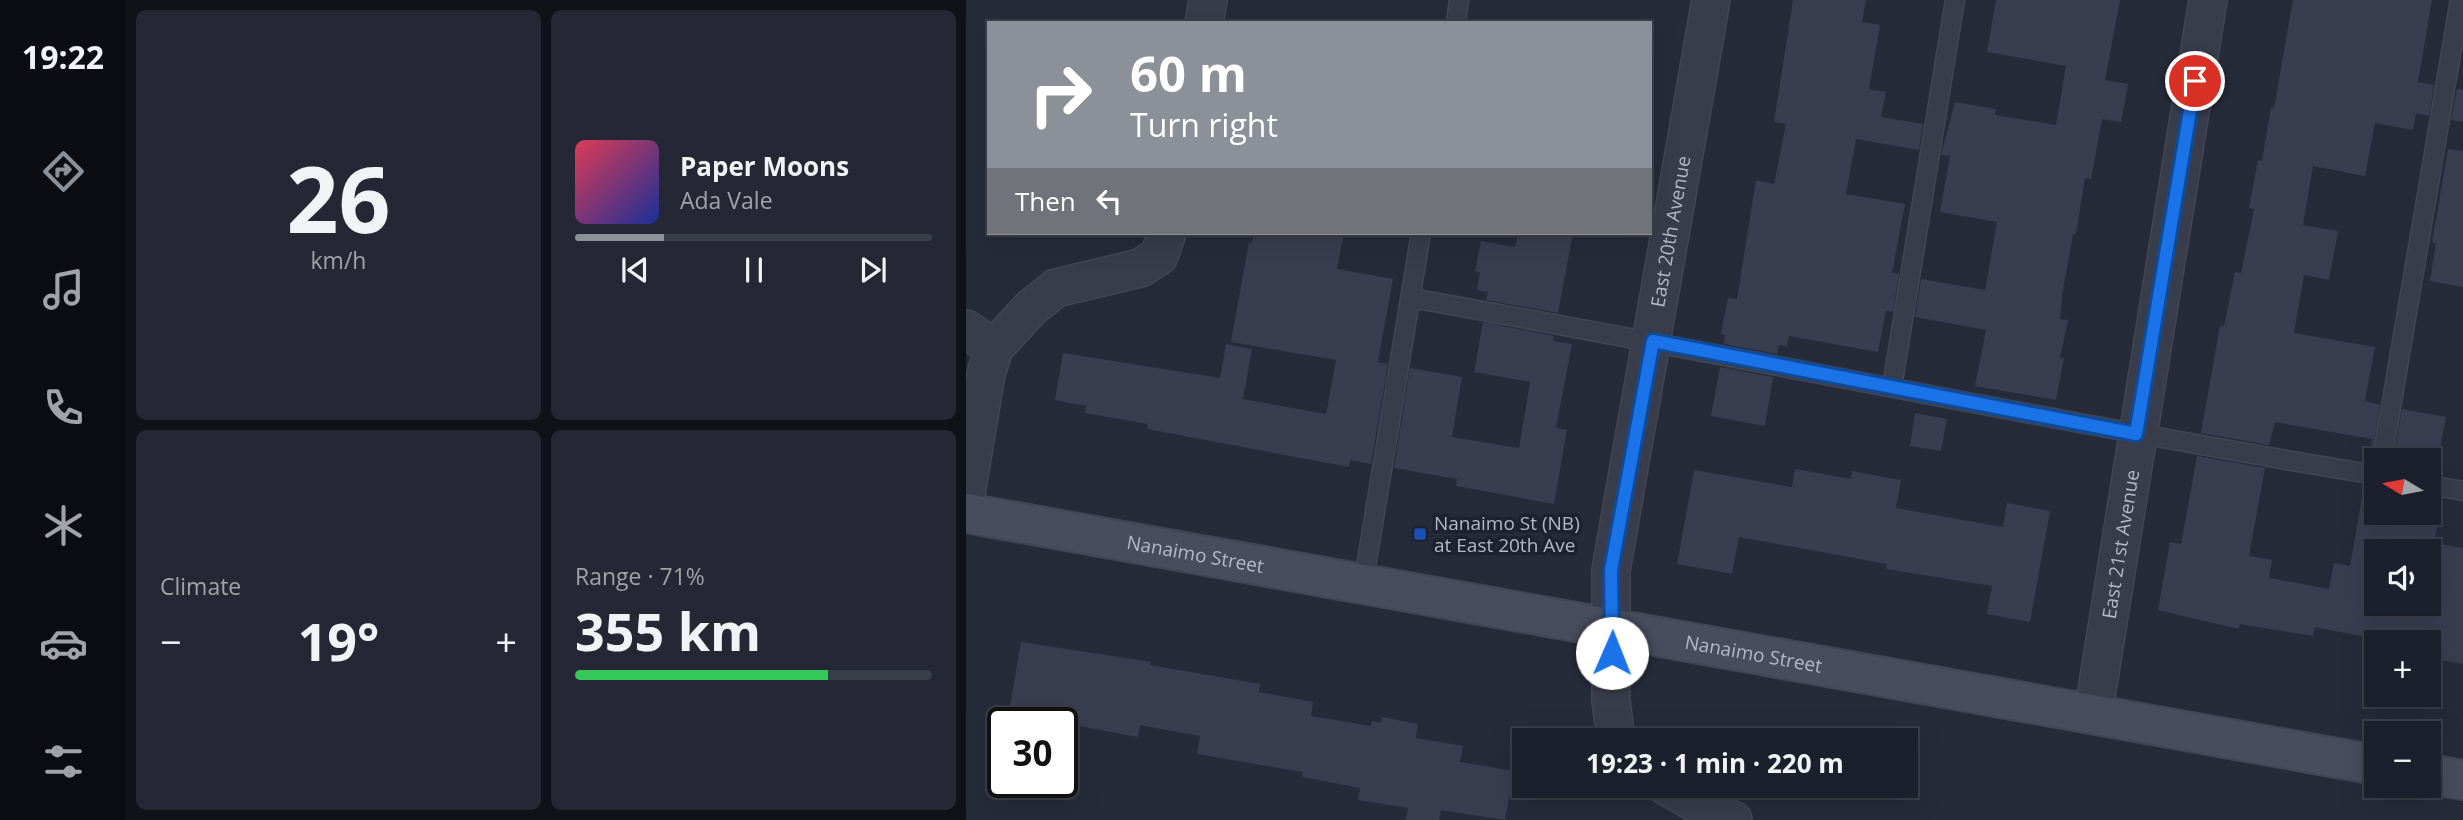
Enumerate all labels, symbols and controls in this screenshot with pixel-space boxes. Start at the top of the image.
text: 19:22 [22,35,104,78]
text: 60 m [1130,40,1247,106]
icon: right [1015,49,1106,140]
pin [2165,51,2225,111]
icon: arrive [2176,62,2214,100]
text: Turn right [1130,103,1278,146]
text: 26 [286,136,391,260]
icon: directions [39,147,88,196]
text: Paper Moons [680,148,849,184]
street label: East 20th Avenue [1644,154,1696,309]
icon: left [1090,182,1128,220]
text: Then [1015,183,1076,219]
text: Ada Vale [680,184,773,216]
text: km/h [311,244,366,276]
icon: previous [616,251,654,289]
icon: pause [735,251,773,289]
icon: next [854,251,892,289]
icon: music [39,265,88,314]
icon: phone [39,383,88,432]
north arrow [2364,448,2441,525]
map controls [2364,448,2441,798]
street label: East 21st Avenue [2096,468,2145,621]
icon: climate [39,501,88,550]
place label: Nanaimo St (NB) at East 20th Ave [1434,510,1580,558]
marker: Nanaimo St (NB) at East 20th Ave [1412,526,1428,542]
street label: Nanaimo Street [1125,529,1266,579]
button: sound [2364,539,2441,616]
text: Range · 71% [575,560,705,592]
text: Climate [160,570,241,602]
text: 355 km [575,595,761,666]
text: 19° [298,605,379,676]
text: − [160,615,182,667]
text: + [495,615,517,667]
position arrow [1575,616,1649,690]
icon: car [39,619,88,668]
street label: Nanaimo Street [1683,629,1824,679]
button: + [2364,630,2441,707]
speed limit sign: 30 [987,707,1078,798]
button: − [2364,721,2441,798]
icon: filters [39,737,88,786]
text: 19:23 · 1 min · 220 m [1586,745,1844,781]

